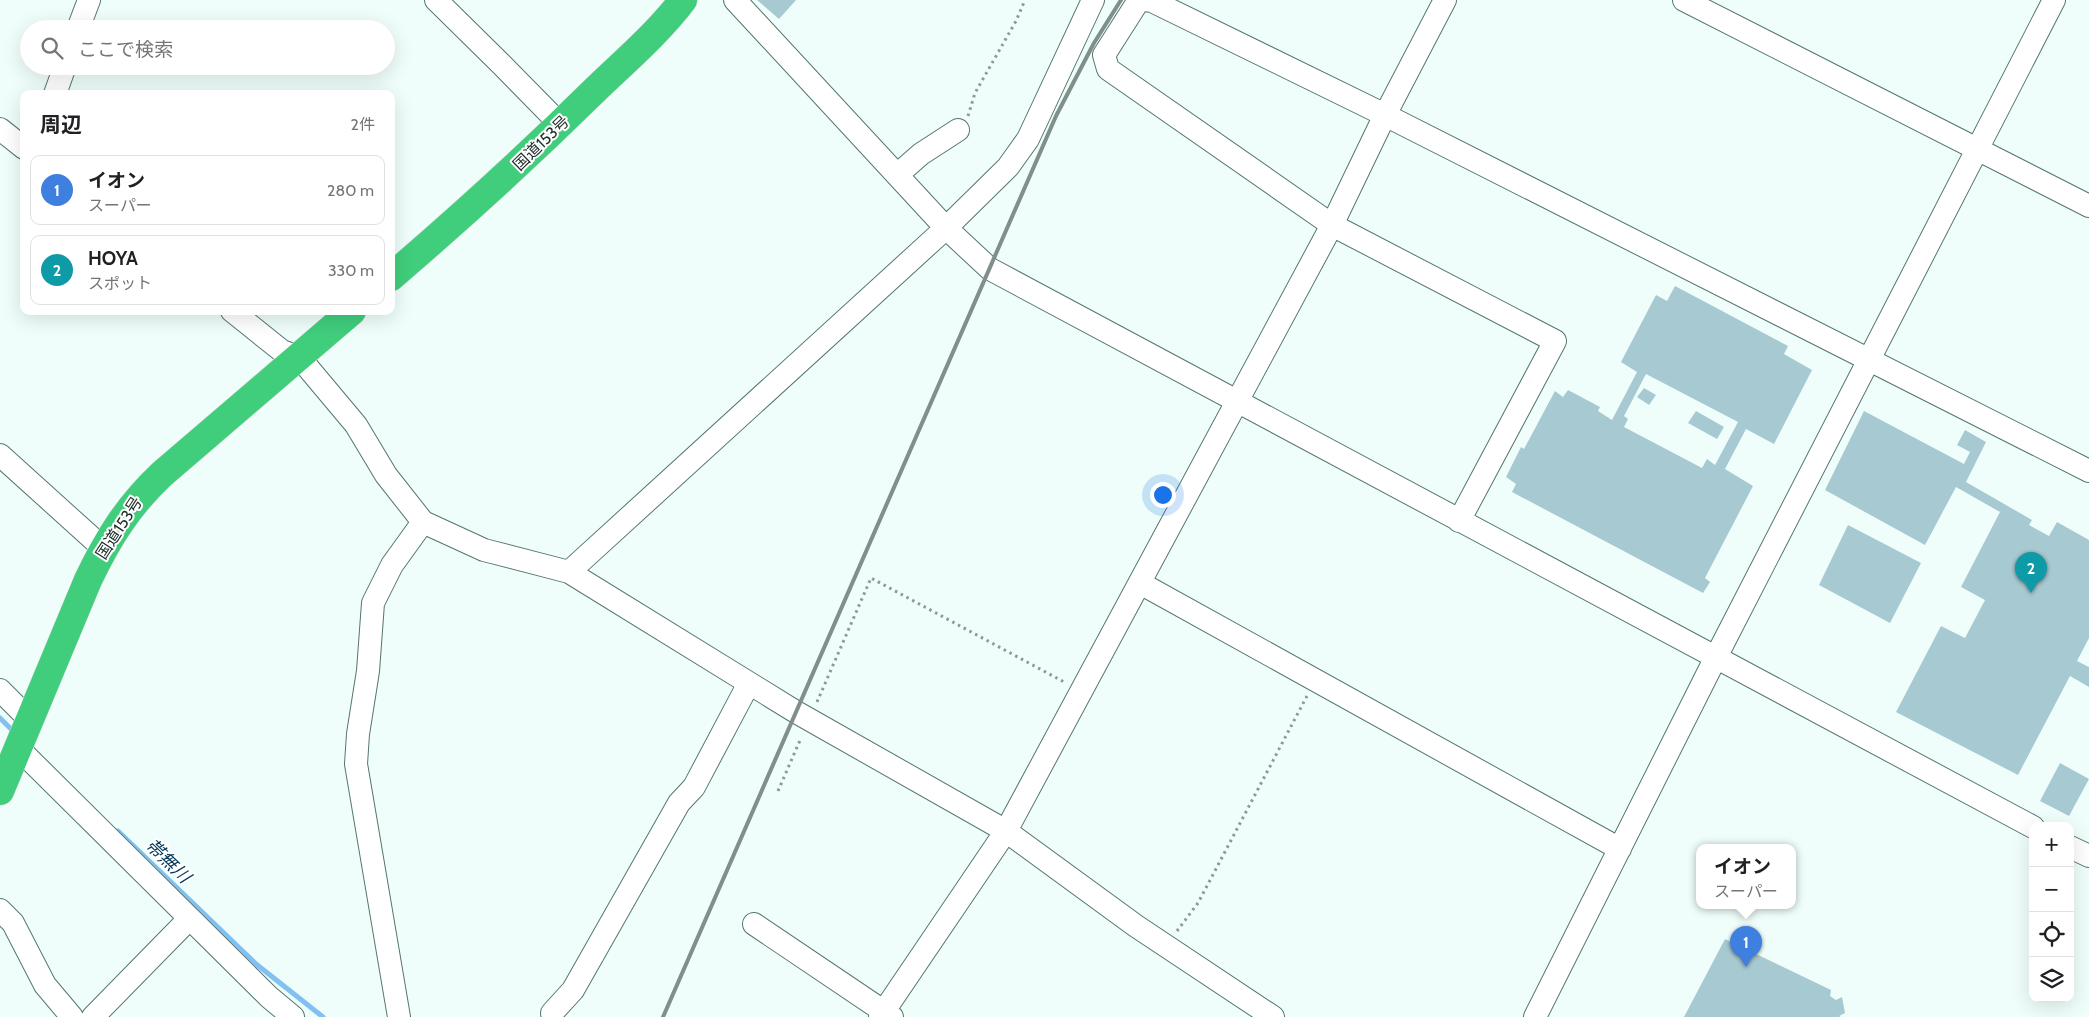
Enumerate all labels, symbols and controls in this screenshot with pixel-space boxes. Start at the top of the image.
search box [20,20,395,75]
icon: search [38,34,66,62]
text: ここで検索 [78,38,173,61]
text: 周辺 [40,112,82,137]
street label: 国道153号 [509,112,573,174]
text: 2件 [351,115,375,134]
text: イオン [88,169,145,192]
text: 1 [54,181,60,200]
text: 280 m [327,181,374,200]
text: スーパー [88,196,152,215]
text: HOYA [88,247,138,270]
text: 2 [53,261,61,280]
text: 330 m [328,261,374,280]
text: スポット [88,274,152,293]
your location [1150,482,1176,508]
street label: 国道153号 [92,493,146,563]
pin: 2 [2015,552,2047,593]
map controls [2029,822,2074,1002]
button: + [2029,822,2074,867]
water label: 帯無川 [141,834,197,889]
popup [1696,844,1796,909]
text: イオン [1714,855,1771,878]
button: − [2029,867,2074,912]
text: スーパー [1714,882,1778,901]
button: locate [2029,912,2074,957]
pin: 1 [1730,926,1762,967]
button: layers [2029,957,2074,1002]

